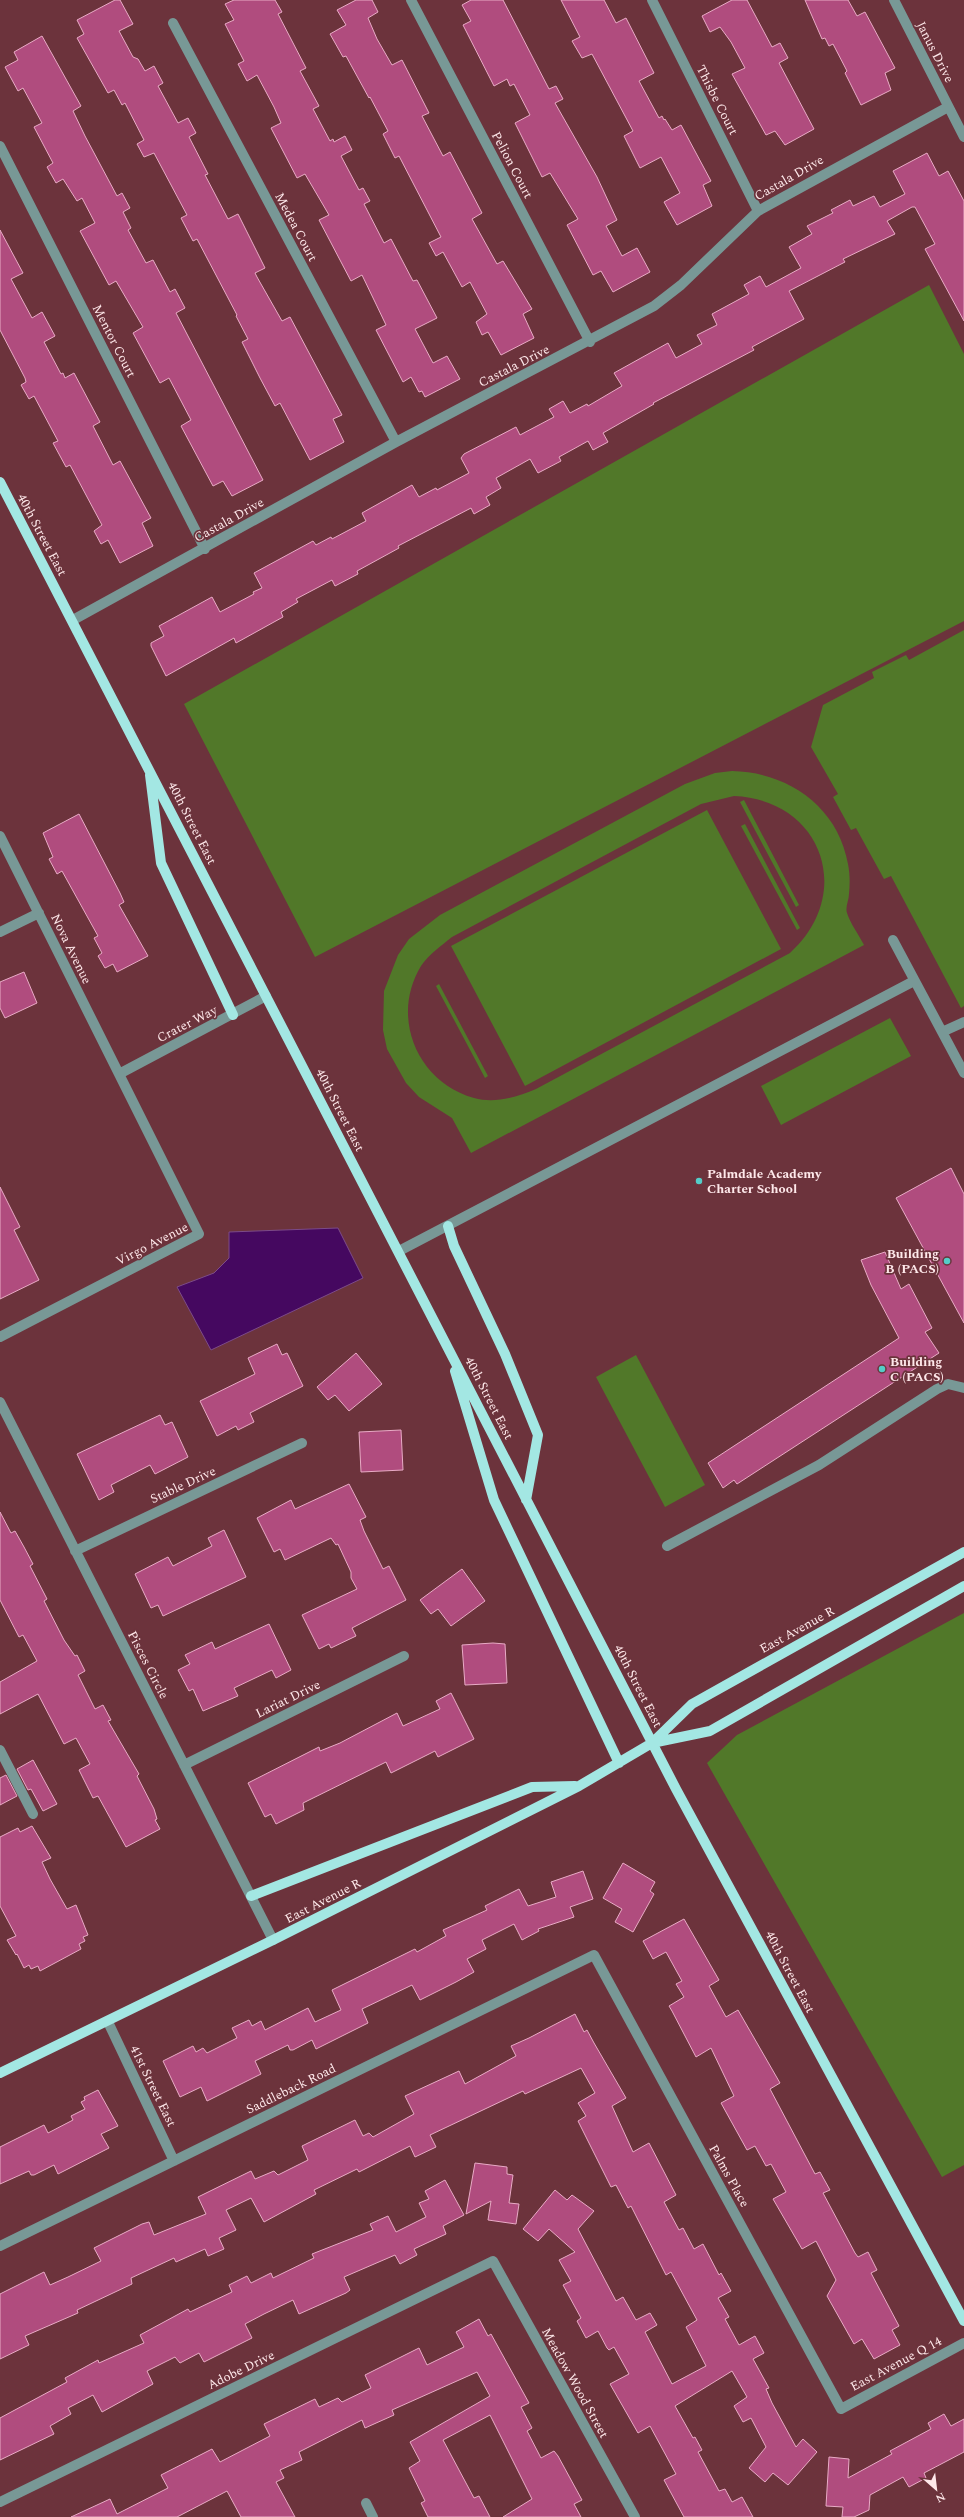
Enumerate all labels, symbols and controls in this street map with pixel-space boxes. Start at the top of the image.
street label: Janus Drive [911,18,959,86]
street label: Thisbe Court [691,61,743,139]
street label: Pelion Court [486,128,538,203]
street label: Castala Drive [750,150,828,206]
street label: Medea Court [269,189,323,265]
street label: Mentor Court [87,301,141,381]
street label: Castala Drive [475,340,553,392]
street label: 40th Street East [12,490,72,580]
street label: Castala Drive [190,492,268,548]
street label: 40th Street East [163,778,222,868]
street label: Nova Avenue [45,910,97,988]
street label: Crater Way [153,1000,221,1048]
street label: 40th Street East [311,1065,370,1155]
place label: Palmdale Academy Charter School [707,1164,822,1199]
marker: Palmdale Academy Charter School [694,1176,704,1186]
street label: Virgo Avenue [112,1217,192,1271]
place label: Building B (PACS) [885,1244,939,1279]
marker: Building B (PACS) [942,1256,952,1266]
place label: Building C (PACS) [890,1352,944,1387]
street label: 40th Street East [460,1353,519,1443]
marker: Building C (PACS) [877,1364,887,1374]
street label: Stable Drive [147,1461,219,1509]
street label: East Avenue R [756,1601,838,1659]
street label: Pisces Circle [122,1627,174,1703]
street label: 40th Street East [609,1641,668,1731]
street label: Lariat Drive [252,1675,324,1723]
street label: East Avenue R [282,1873,365,1929]
street label: 40th Street East [760,1927,820,2017]
street label: 41st Street East [125,2042,182,2131]
street label: Saddleback Road [243,2059,339,2119]
street label: Palms Place [703,2141,755,2211]
street label: Meadow Wood Street [536,2324,614,2442]
street label: East Avenue Q 14 [847,2331,946,2397]
street label: Adobe Drive [204,2345,278,2395]
north arrow [916,2469,956,2509]
text: N [932,2488,948,2507]

